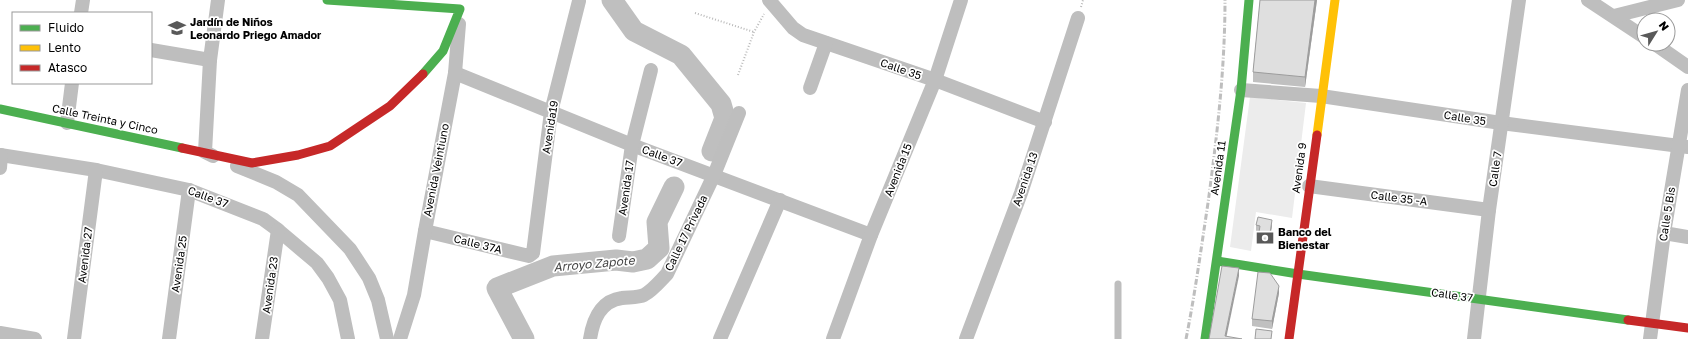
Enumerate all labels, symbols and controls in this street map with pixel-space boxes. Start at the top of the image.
legend [12,12,152,84]
north arrow [1636,12,1676,52]
place label: Jardín de Niños Leonardo Priego Amador [190,15,322,41]
school or university icon: Jardín de Niños Leonardo Priego Amador [167,18,187,38]
text: N [1657,18,1672,33]
text: Fluido [48,20,84,35]
text: Lento [48,40,81,55]
street label: Calle 35 [879,55,923,82]
text: Atasco [48,60,87,75]
street label: Avenida19 [539,99,560,154]
street label: Calle Treinta y Cinco [51,101,160,136]
street label: Calle 35 [1443,108,1487,127]
street label: Avenida Veintiuno [420,122,451,218]
street label: Avenida 11 [1207,140,1228,196]
street label: Avenida 15 [881,141,914,198]
street label: Calle 37 [640,142,684,169]
street label: Avenida 9 [1289,142,1309,194]
street label: Avenida 13 [1009,150,1040,208]
street label: Calle 7 [1486,150,1503,187]
street label: Avenida 17 [615,159,636,216]
street label: Calle 37 [186,183,230,210]
street label: Calle 5 Bis [1656,186,1677,242]
street label: Calle 35 -A [1370,188,1429,207]
street label: Calle 17 Privada [661,193,710,273]
place label: Banco del Bienestar [1278,225,1332,251]
street label: Avenida 27 [75,226,94,284]
bank icon: Banco del Bienestar [1255,228,1275,248]
street label: Calle 37A [453,231,504,256]
street label: Avenida 25 [168,235,189,293]
water label: Arroyo Zapote [553,252,636,275]
street label: Avenida 23 [259,256,280,314]
street label: Calle 37 [1430,285,1474,304]

